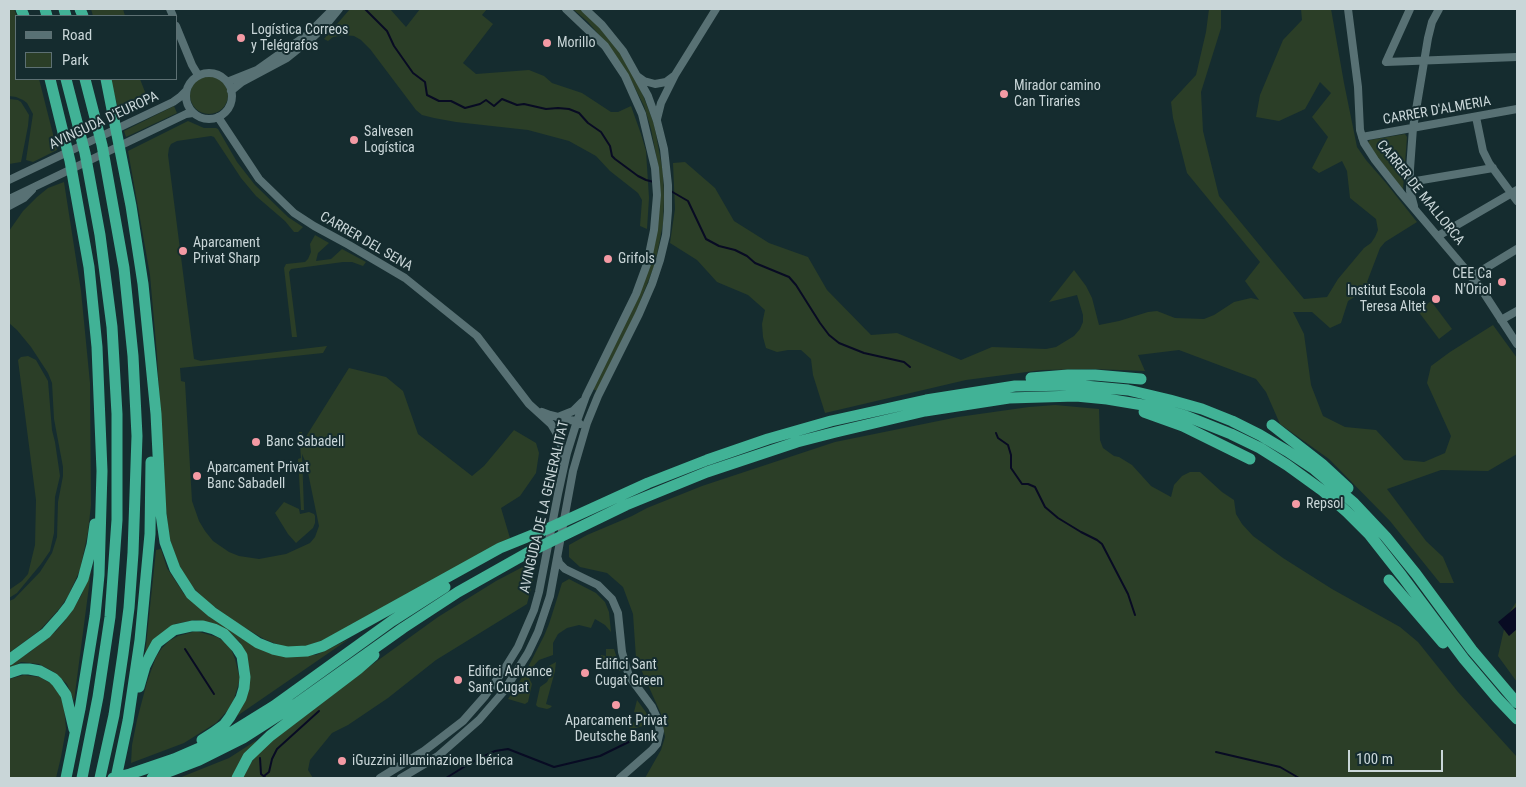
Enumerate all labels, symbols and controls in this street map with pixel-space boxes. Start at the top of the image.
legend [15,15,178,80]
place label: Logística Correos y Telégrafos [251,22,348,54]
text: Road [62,26,92,44]
marker: Logística Correos y Telégrafos [235,32,247,44]
place label: Morillo [557,35,596,51]
marker: Morillo [541,37,553,49]
text: Park [62,51,89,69]
place label: Mirador camino Can Tiraries [1014,78,1101,110]
street label: AVINGUDA D'EUROPA [47,88,161,154]
marker: Mirador camino Can Tiraries [998,88,1010,100]
street label: CARRER D'ALMERIA [1382,93,1492,129]
place label: Salvesen Logística [364,124,415,156]
marker: Salvesen Logística [348,134,360,146]
street label: CARRER DE MALLORCA [1373,137,1467,249]
street label: CARRER DEL SENA [317,209,415,275]
place label: Aparcament Privat Sharp [193,235,260,268]
marker: Aparcament Privat Sharp [177,245,189,257]
place label: Grifols [618,251,655,267]
marker: Grifols [602,253,614,265]
place label: CEE Ca N'Oriol [1452,266,1492,298]
marker: CEE Ca N'Oriol [1496,276,1508,288]
place label: Institut Escola Teresa Altet [1347,283,1426,316]
marker: Institut Escola Teresa Altet [1430,293,1442,305]
street label: AVINGUDA DE LA GENERALITAT [517,419,573,595]
place label: Banc Sabadell [266,434,344,450]
marker: Banc Sabadell [250,436,262,448]
place label: Aparcament Privat Banc Sabadell [207,460,309,492]
marker: Aparcament Privat Banc Sabadell [191,470,203,482]
place label: Repsol [1306,496,1344,512]
marker: Repsol [1290,498,1302,510]
place label: Edifici Sant Cugat Green [595,657,663,690]
place label: Edifici Advance Sant Cugat [468,664,552,696]
marker: Edifici Sant Cugat Green [579,667,591,679]
marker: Edifici Advance Sant Cugat [452,674,464,686]
marker: Aparcament Privat Deutsche Bank [610,699,622,711]
place label: Aparcament Privat Deutsche Bank [565,713,667,746]
scale bar [1351,740,1446,772]
text: 100 m [1356,750,1393,768]
place label: iGuzzini illuminazione Ibérica [352,753,513,769]
marker: iGuzzini illuminazione Ibérica [336,755,348,767]

